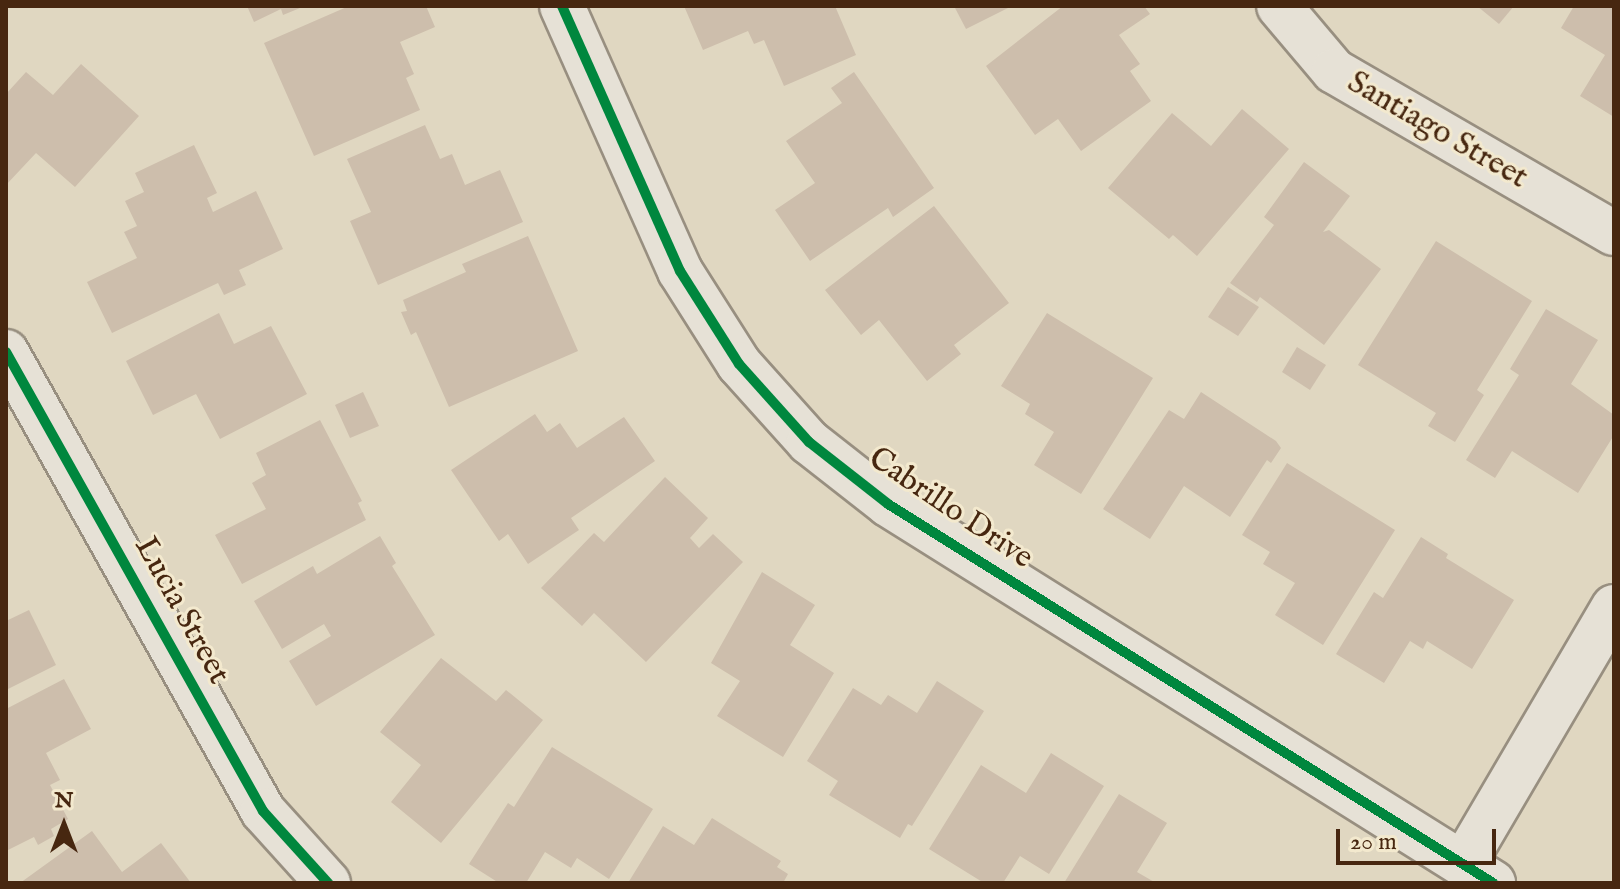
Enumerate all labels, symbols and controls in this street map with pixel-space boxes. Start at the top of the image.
street label: Santiago Street [1340,64,1534,198]
street label: Cabrillo Drive [860,440,1040,578]
street label: Lucia Street [125,531,237,691]
north arrow [24,785,104,865]
text: N [54,787,74,815]
scale bar [1340,813,1500,863]
text: 20 m [1350,827,1397,858]

